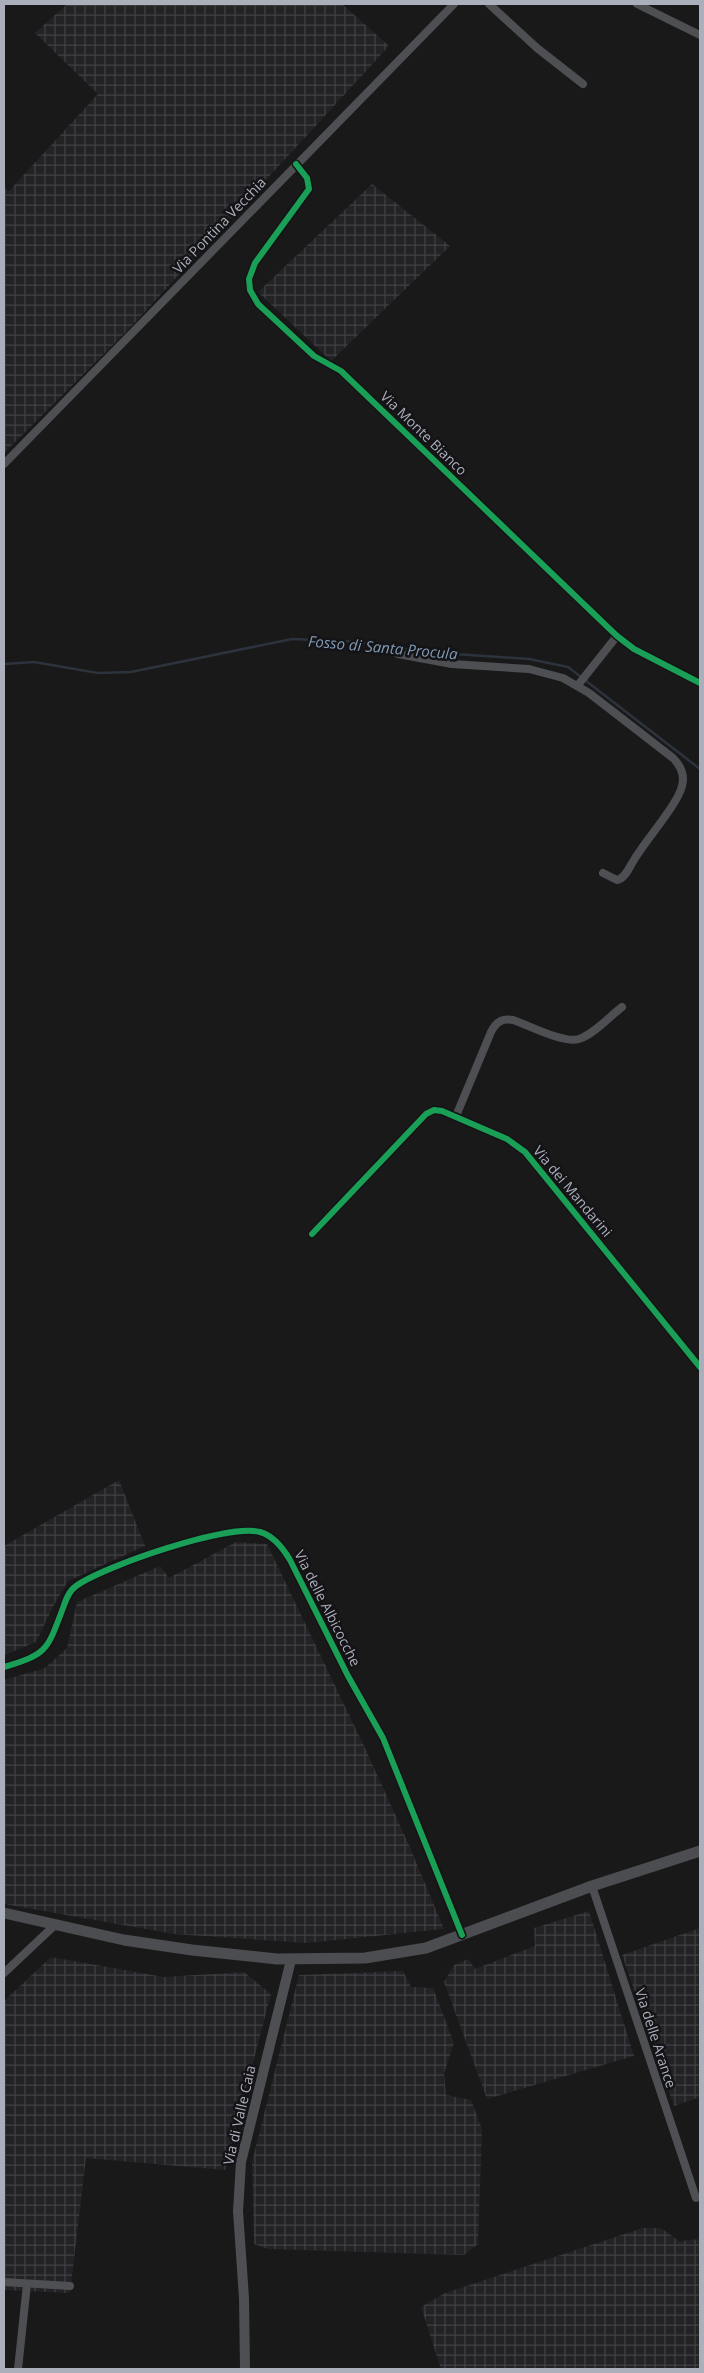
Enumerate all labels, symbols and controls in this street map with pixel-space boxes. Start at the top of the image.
street label: Via Pontina Vecchia [168,173,270,277]
street label: Via Monte Bianco [377,387,471,479]
water label: Fosso di Santa Procula [308,631,459,664]
street label: Via dei Mandarini [529,1141,617,1241]
street label: Via delle Albicocche [291,1547,366,1669]
street label: Via delle Arance [631,1986,681,2090]
street label: Via di Valle Caia [218,2063,260,2167]

